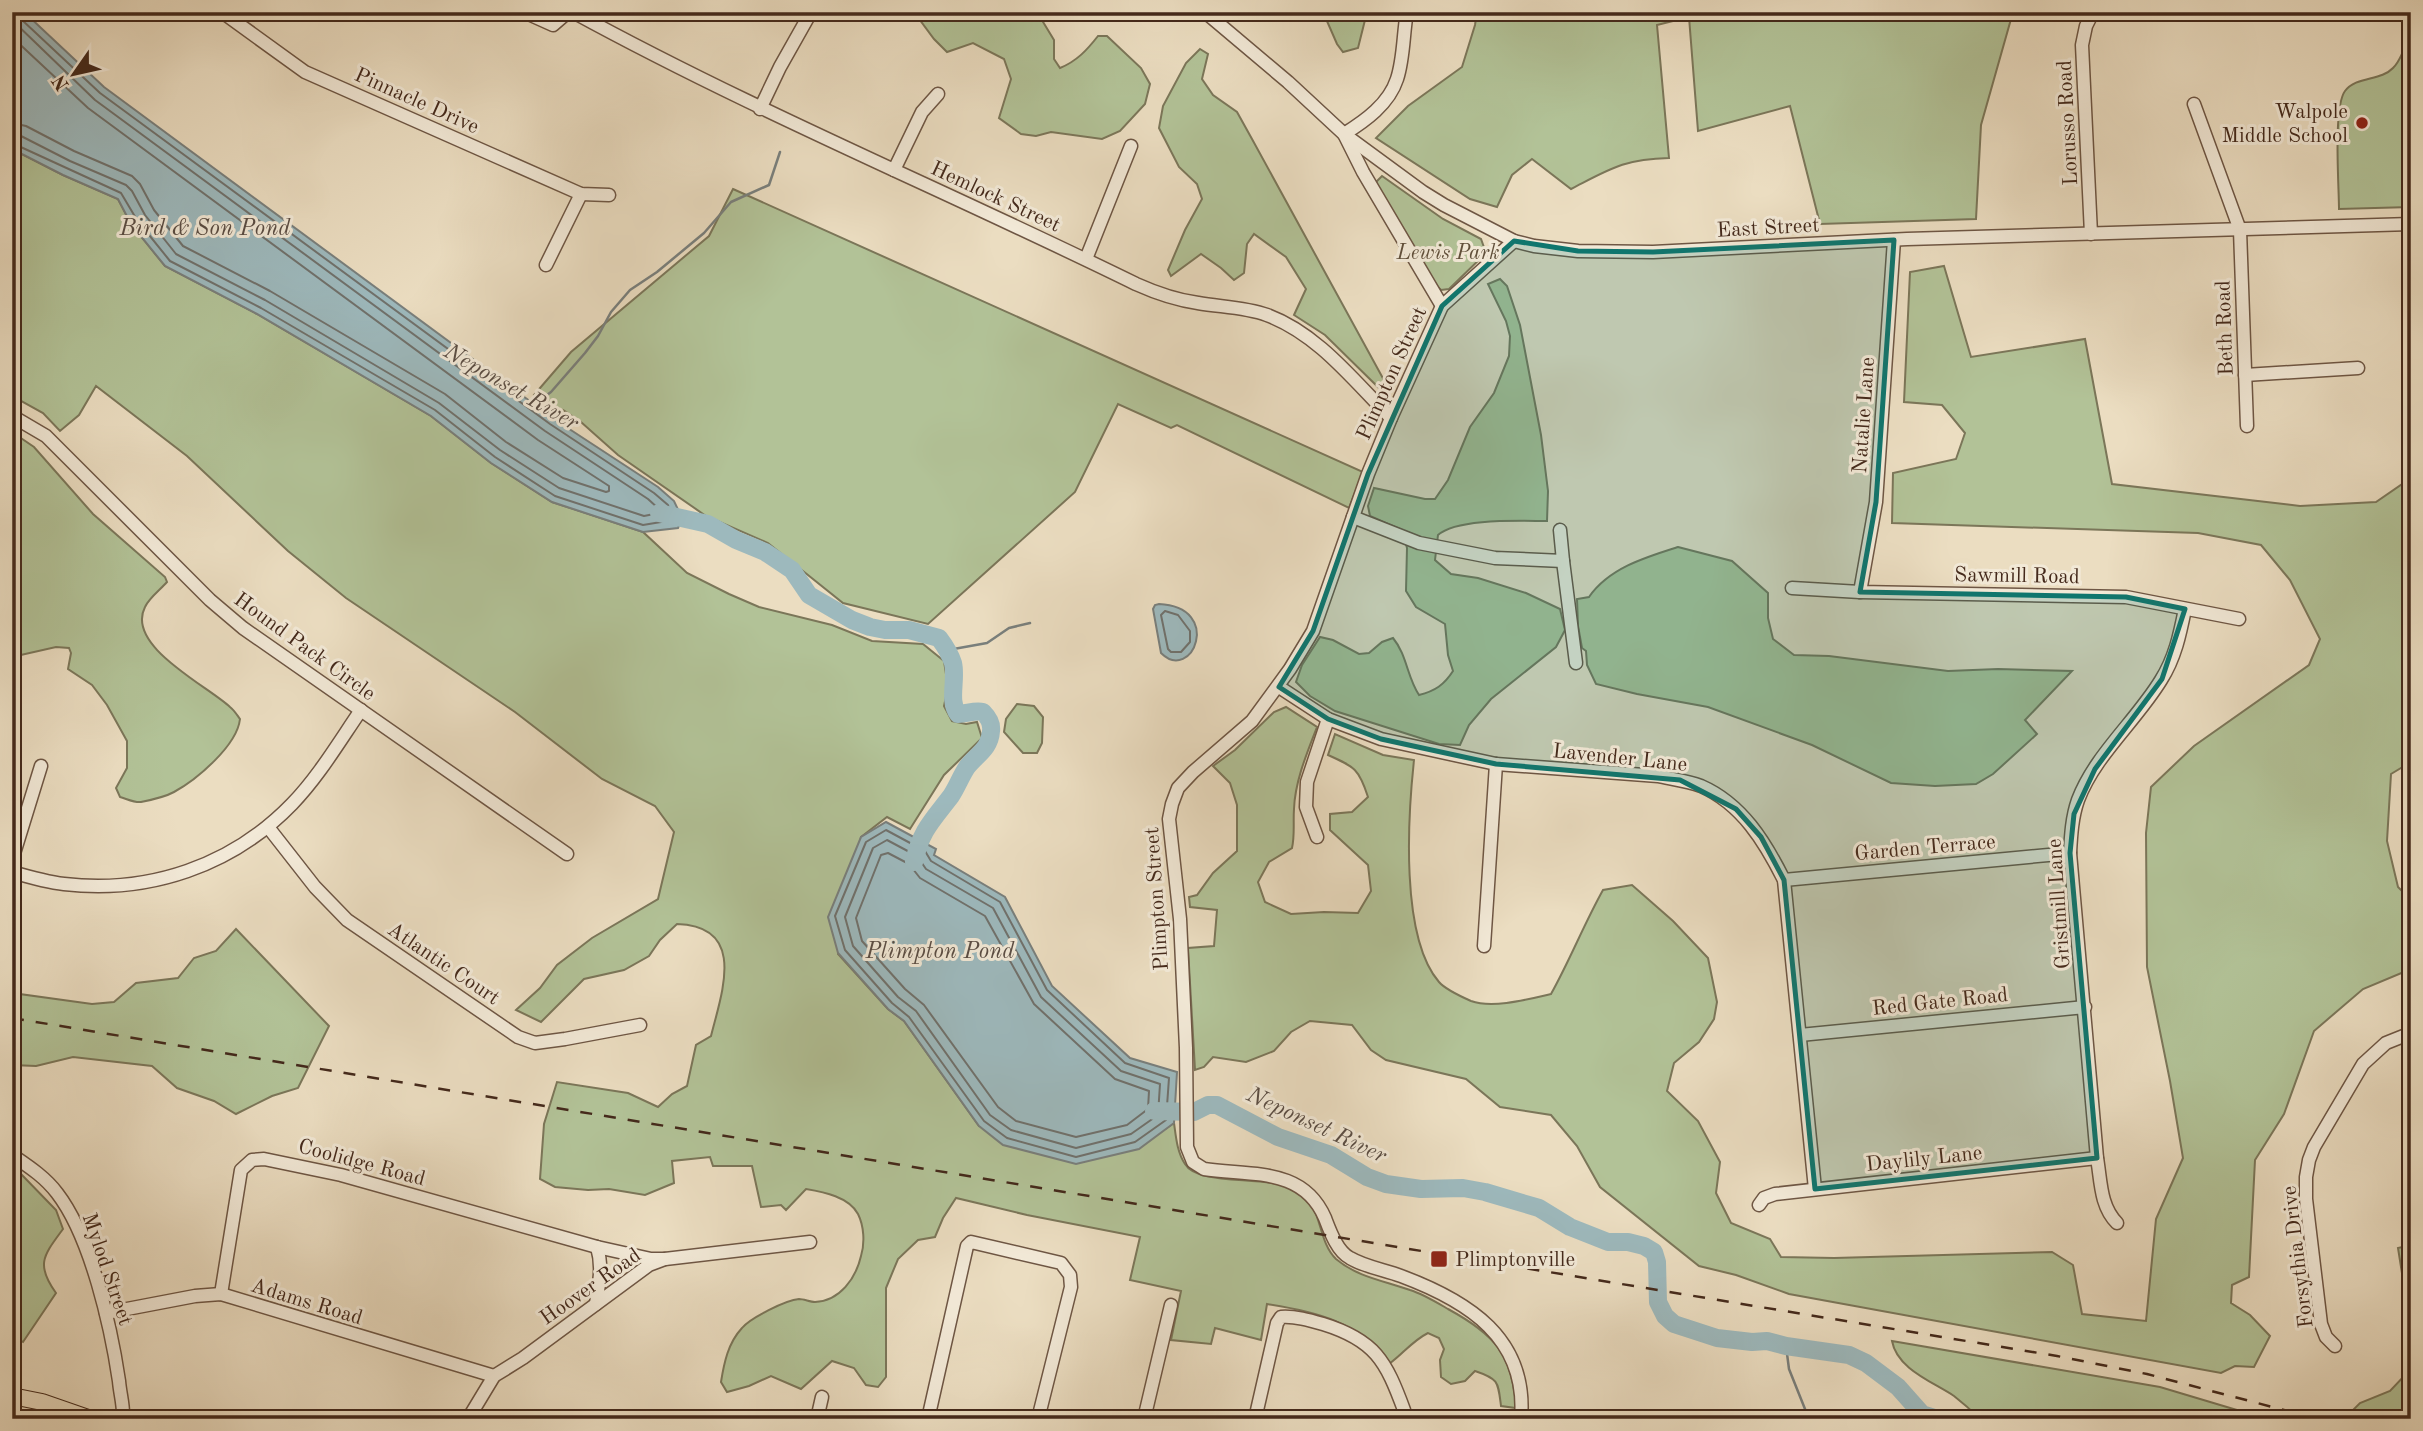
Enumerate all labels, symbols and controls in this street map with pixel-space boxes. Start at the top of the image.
north arrow [38,38,108,108]
street label: Lorusso Road [2055,60,2082,186]
street label: Pinnacle Drive [351,65,482,138]
text: N [50,70,74,93]
place label: Walpole Middle School [2221,102,2348,147]
marker: Walpole Middle School [2354,115,2370,131]
street label: Hemlock Street [927,158,1064,237]
street label: East Street [1716,215,1820,242]
water label: Bird & Son Pond [118,217,291,240]
park label: Lewis Park [1395,243,1500,264]
street label: Beth Road [2213,280,2238,376]
street label: Plimpton Street [1354,304,1431,444]
water label: Neponset River [439,339,583,436]
street label: Natalie Lane [1850,356,1879,474]
street label: Sawmill Road [1954,565,2080,588]
street label: Hound Pack Circle [230,589,379,705]
street label: Lavender Lane [1551,741,1688,776]
street label: Plimpton Street [1142,826,1173,971]
street label: Garden Terrace [1854,832,1997,865]
street label: Gristmill Lane [2044,838,2075,970]
street label: Atlantic Court [383,919,503,1009]
water label: Plimpton Pond [865,940,1015,964]
street label: Red Gate Road [1871,985,2009,1020]
water label: Neponset River [1242,1083,1391,1169]
street label: Coolidge Road [296,1136,428,1191]
street label: Daylily Lane [1865,1143,1983,1176]
street label: Forsythia Drive [2279,1185,2318,1329]
street label: Mylod Street [78,1211,136,1328]
street label: Hoover Road [537,1245,645,1330]
marker: Plimptonville [1429,1249,1449,1269]
place label: Plimptonville [1455,1250,1575,1271]
street label: Adams Road [248,1275,365,1329]

